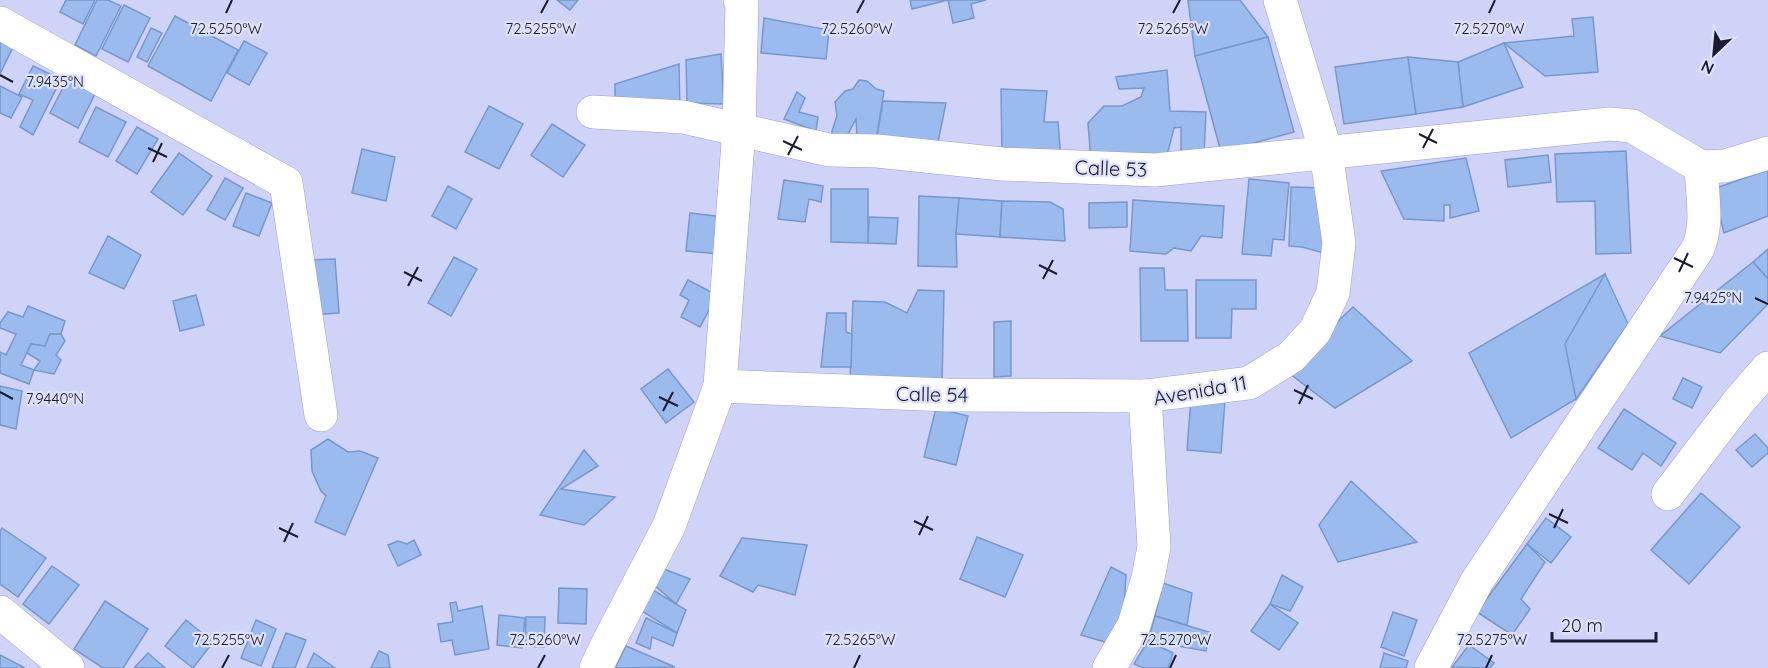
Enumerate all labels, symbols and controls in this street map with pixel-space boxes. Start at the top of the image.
text: 72.5250°W [190,19,262,38]
text: 72.5255°W [505,19,577,38]
text: 72.5260°W [821,19,893,38]
text: 72.5265°W [1138,19,1209,38]
text: 72.5270°W [1453,19,1525,38]
north arrow [1684,24,1744,84]
text: N [1698,56,1717,79]
text: 7.9435°N [26,72,84,91]
street label: Calle 53 [1074,154,1148,182]
text: 7.9425°N [1684,288,1742,307]
street label: Avenida 11 [1151,369,1249,411]
street label: Calle 54 [896,381,968,407]
text: 7.9440°N [26,389,84,408]
scale bar [1552,605,1656,643]
text: 20 m [1561,614,1603,637]
text: 72.5255°W [193,630,265,649]
text: 72.5260°W [509,630,581,649]
text: 72.5265°W [825,630,896,649]
text: 72.5270°W [1140,630,1212,649]
text: 72.5275°W [1457,630,1528,649]

